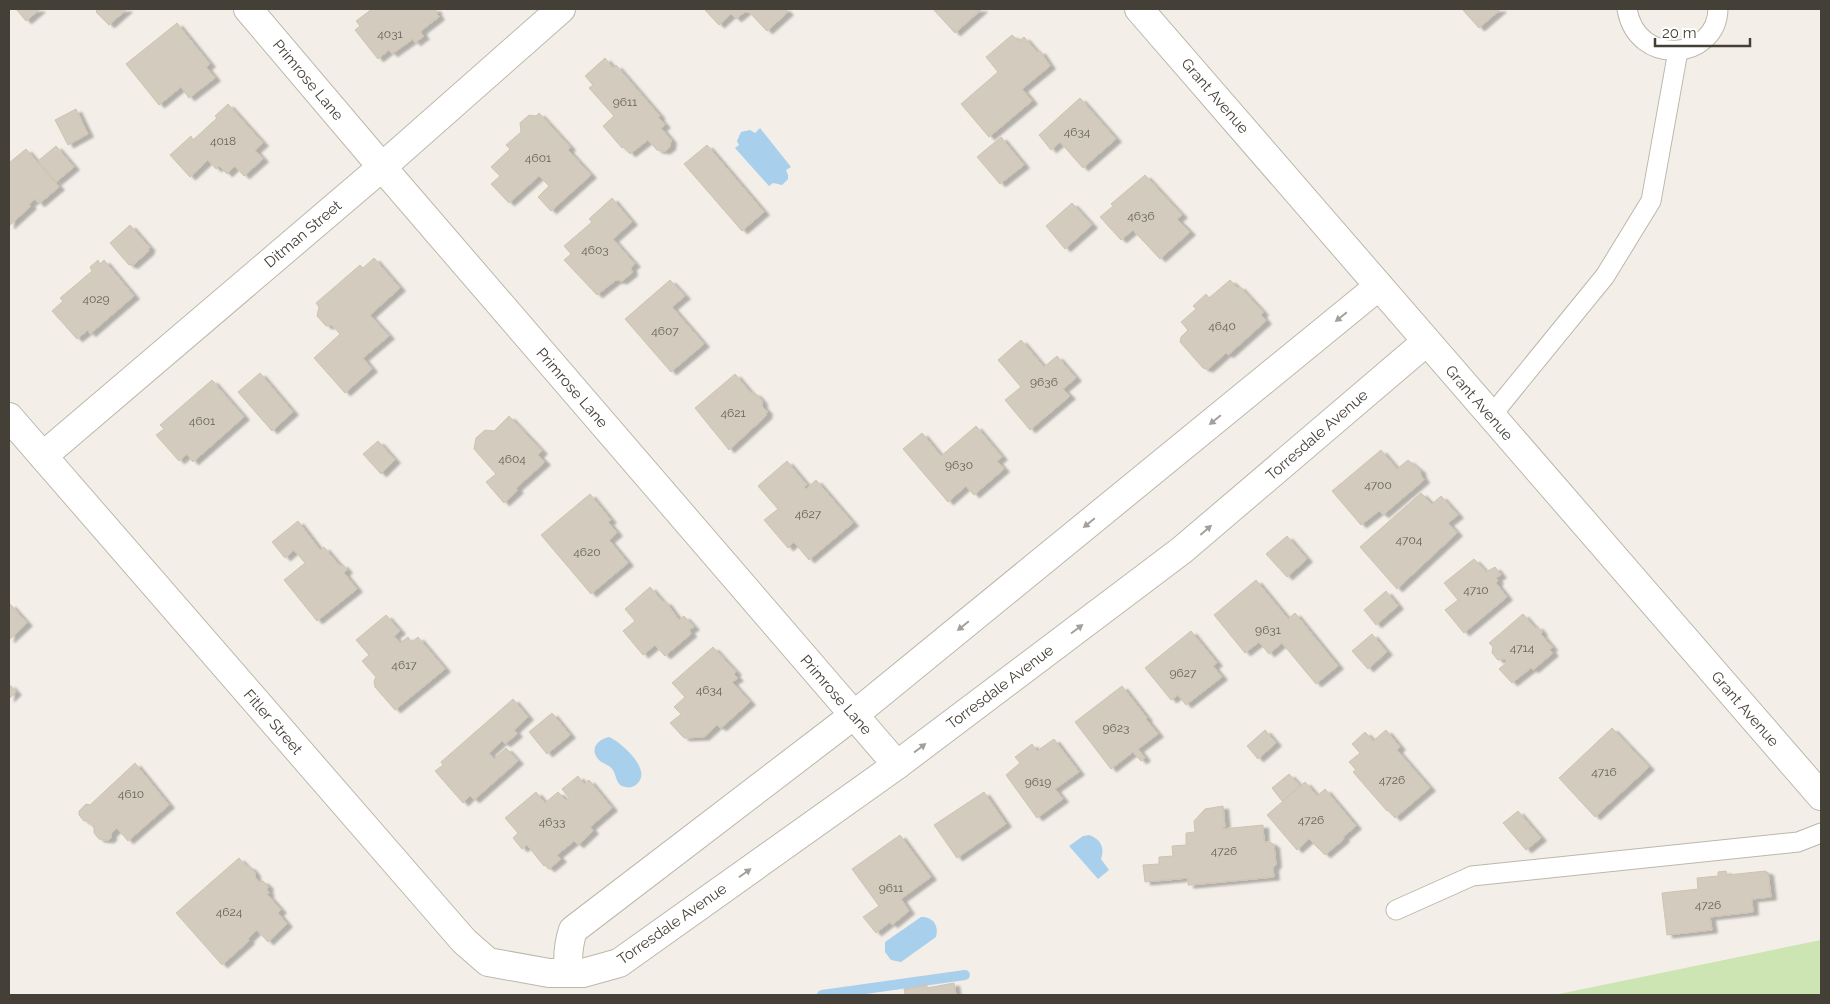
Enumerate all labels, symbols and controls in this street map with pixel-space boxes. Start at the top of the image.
scale bar [1655,15,1750,47]
text: 20 m [1662,24,1697,42]
house number: 4031 [377,27,403,41]
street label: Primrose Lane [269,36,347,124]
street label: Grant Avenue [1177,55,1253,137]
house number: 9611 [613,95,637,109]
house number: 4634 [1064,125,1091,139]
house number: 4018 [210,134,236,148]
house number: 4601 [525,151,551,165]
street label: Ditman Street [261,197,345,271]
house number: 4636 [1127,209,1155,223]
house number: 4603 [581,243,609,257]
house number: 4029 [82,292,110,306]
one-way arrow [1335,312,1348,323]
house number: 4640 [1208,319,1236,333]
house number: 4607 [651,324,679,338]
street label: Primrose Lane [532,344,612,432]
street label: Grant Avenue [1441,362,1517,444]
house number: 9636 [1030,375,1058,389]
street label: Torresdale Avenue [1262,386,1372,484]
house number: 4621 [720,406,746,420]
house number: 4601 [189,414,215,428]
one-way arrow [1209,415,1222,426]
house number: 4604 [498,452,526,466]
house number: 9630 [945,458,973,472]
house number: 4700 [1364,478,1392,492]
house number: 4627 [795,507,822,521]
one-way arrow [1083,517,1096,528]
one-way arrow [1200,525,1212,536]
house number: 4704 [1396,533,1423,547]
house number: 4620 [573,545,601,559]
house number: 4710 [1463,583,1489,597]
one-way arrow [957,620,970,631]
house number: 9631 [1255,623,1281,637]
one-way arrow [1070,624,1084,634]
street label: Torresdale Avenue [943,641,1057,733]
house number: 4714 [1510,641,1535,655]
street label: Primrose Lane [796,651,876,739]
house number: 4617 [391,658,417,672]
house number: 9627 [1170,666,1197,680]
street label: Grant Avenue [1707,668,1783,750]
house number: 4634 [696,683,723,697]
street label: Fitler Street [240,686,306,758]
house number: 9623 [1103,721,1129,735]
one-way arrow [913,743,927,753]
house number: 4716 [1591,765,1617,779]
house number: 4726 [1379,773,1405,787]
house number: 9619 [1025,775,1051,789]
house number: 4610 [118,787,144,801]
house number: 4726 [1298,813,1324,827]
house number: 4633 [539,815,565,829]
house number: 4726 [1211,844,1237,858]
one-way arrow [738,868,752,878]
street label: Torresdale Avenue [614,879,730,968]
house number: 9611 [879,881,903,895]
house number: 4726 [1695,898,1721,912]
house number: 4624 [216,905,243,919]

